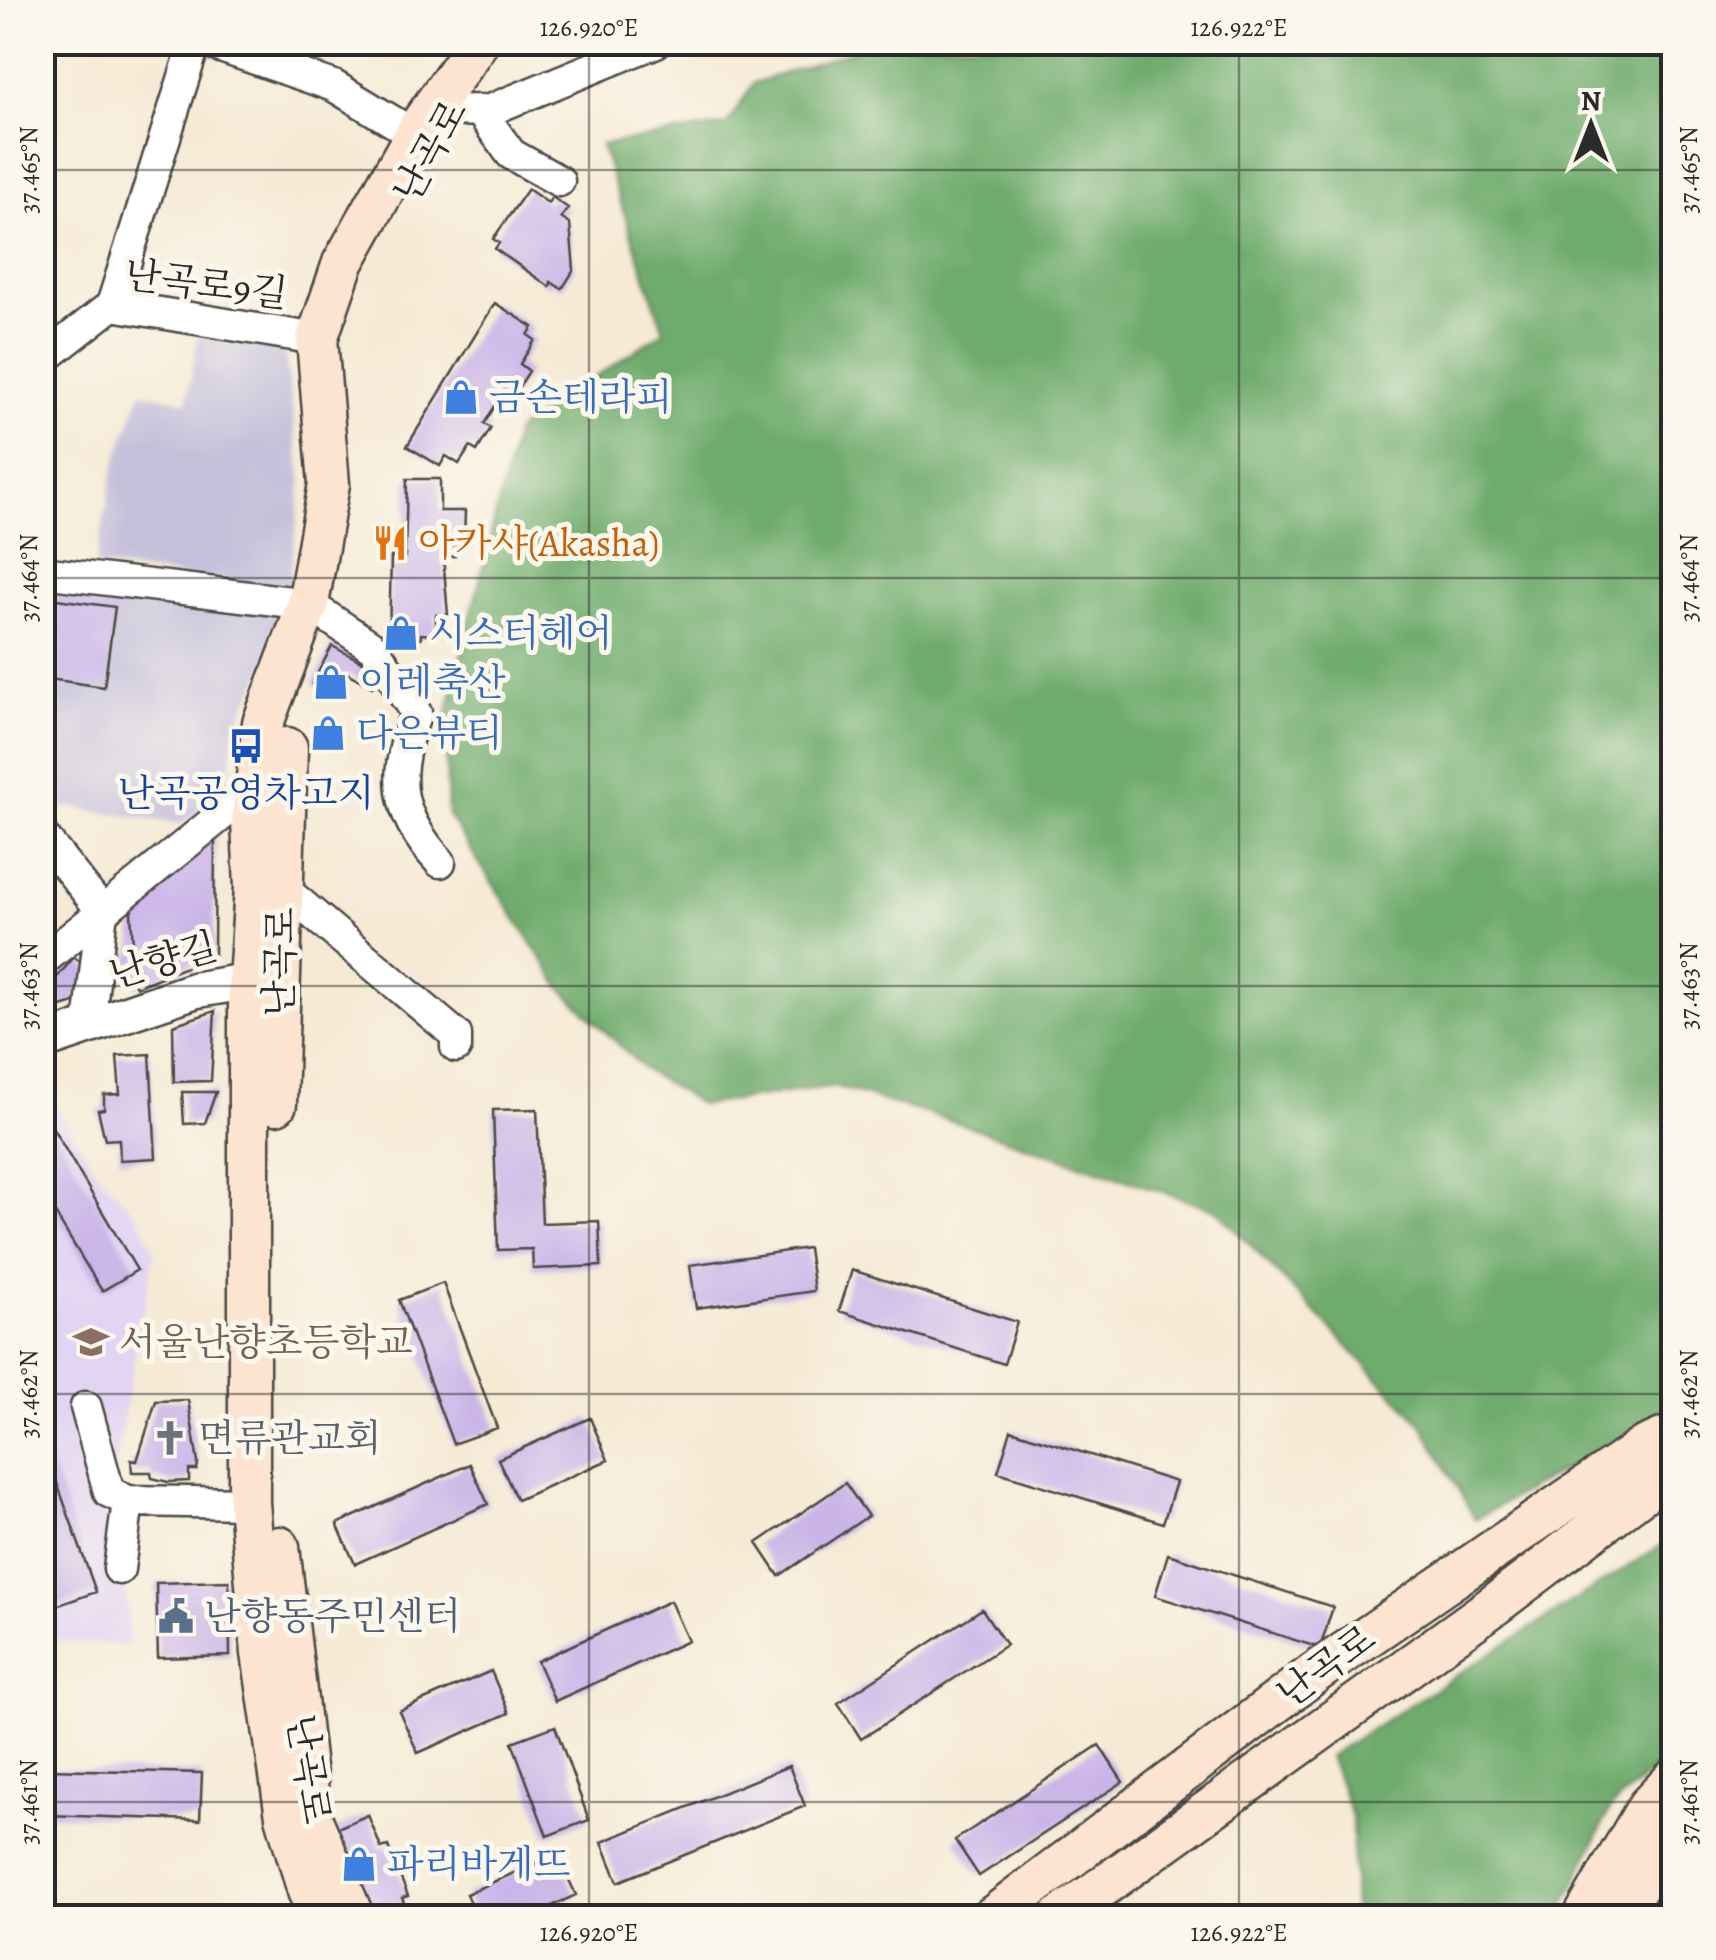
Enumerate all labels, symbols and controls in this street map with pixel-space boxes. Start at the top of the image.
text: 126.920°E [540,11,638,45]
text: 126.922°E [1190,11,1288,45]
north arrow [1541,75,1641,175]
text: N [1581,82,1601,120]
street label: 난곡로 [381,90,479,212]
text: 37.465°N [12,126,46,214]
text: 37.465°N [1672,126,1706,214]
street label: 난곡로9길 [121,248,291,320]
place label: 금손테라피 [489,371,673,423]
shop icon: 금손테라피 [442,378,480,416]
place label: 아카샤(Akasha) [418,517,660,569]
restaurant icon: 아카샤(Akasha) [371,524,409,562]
text: 37.464°N [12,534,46,622]
text: 37.464°N [1672,534,1706,622]
place label: 시스터헤어 [429,607,613,659]
shop icon: 시스터헤어 [382,614,420,652]
place label: 이레축산 [359,656,506,708]
shop icon: 이레축산 [312,663,350,701]
place label: 다은뷰티 [356,707,503,759]
shop icon: 다은뷰티 [309,714,347,752]
bus stop icon: 난곡공영차고지 [227,727,265,765]
place label: 난곡공영차고지 [118,767,374,819]
street label: 난곡로 [253,906,307,1018]
street label: 난향길 [103,920,223,1000]
text: 37.463°N [12,942,46,1030]
text: 37.463°N [1672,942,1706,1030]
place label: 서울난향초등학교 [119,1316,413,1368]
school or university icon: 서울난향초등학교 [72,1323,110,1361]
text: 37.462°N [12,1350,46,1438]
text: 37.462°N [1672,1350,1706,1438]
place label: 면류관교회 [198,1412,382,1464]
church icon: 면류관교회 [151,1419,189,1457]
place label: 난향동주민센터 [204,1590,461,1642]
public building icon: 난향동주민센터 [157,1597,195,1635]
street label: 난곡로 [1266,1613,1386,1719]
street label: 난곡로 [275,1711,343,1827]
text: 37.461°N [12,1759,46,1845]
text: 37.461°N [1672,1759,1706,1845]
place label: 파리바게뜨 [387,1838,571,1890]
shop icon: 파리바게뜨 [340,1845,378,1883]
text: 126.920°E [540,1916,638,1950]
text: 126.922°E [1190,1916,1288,1950]

